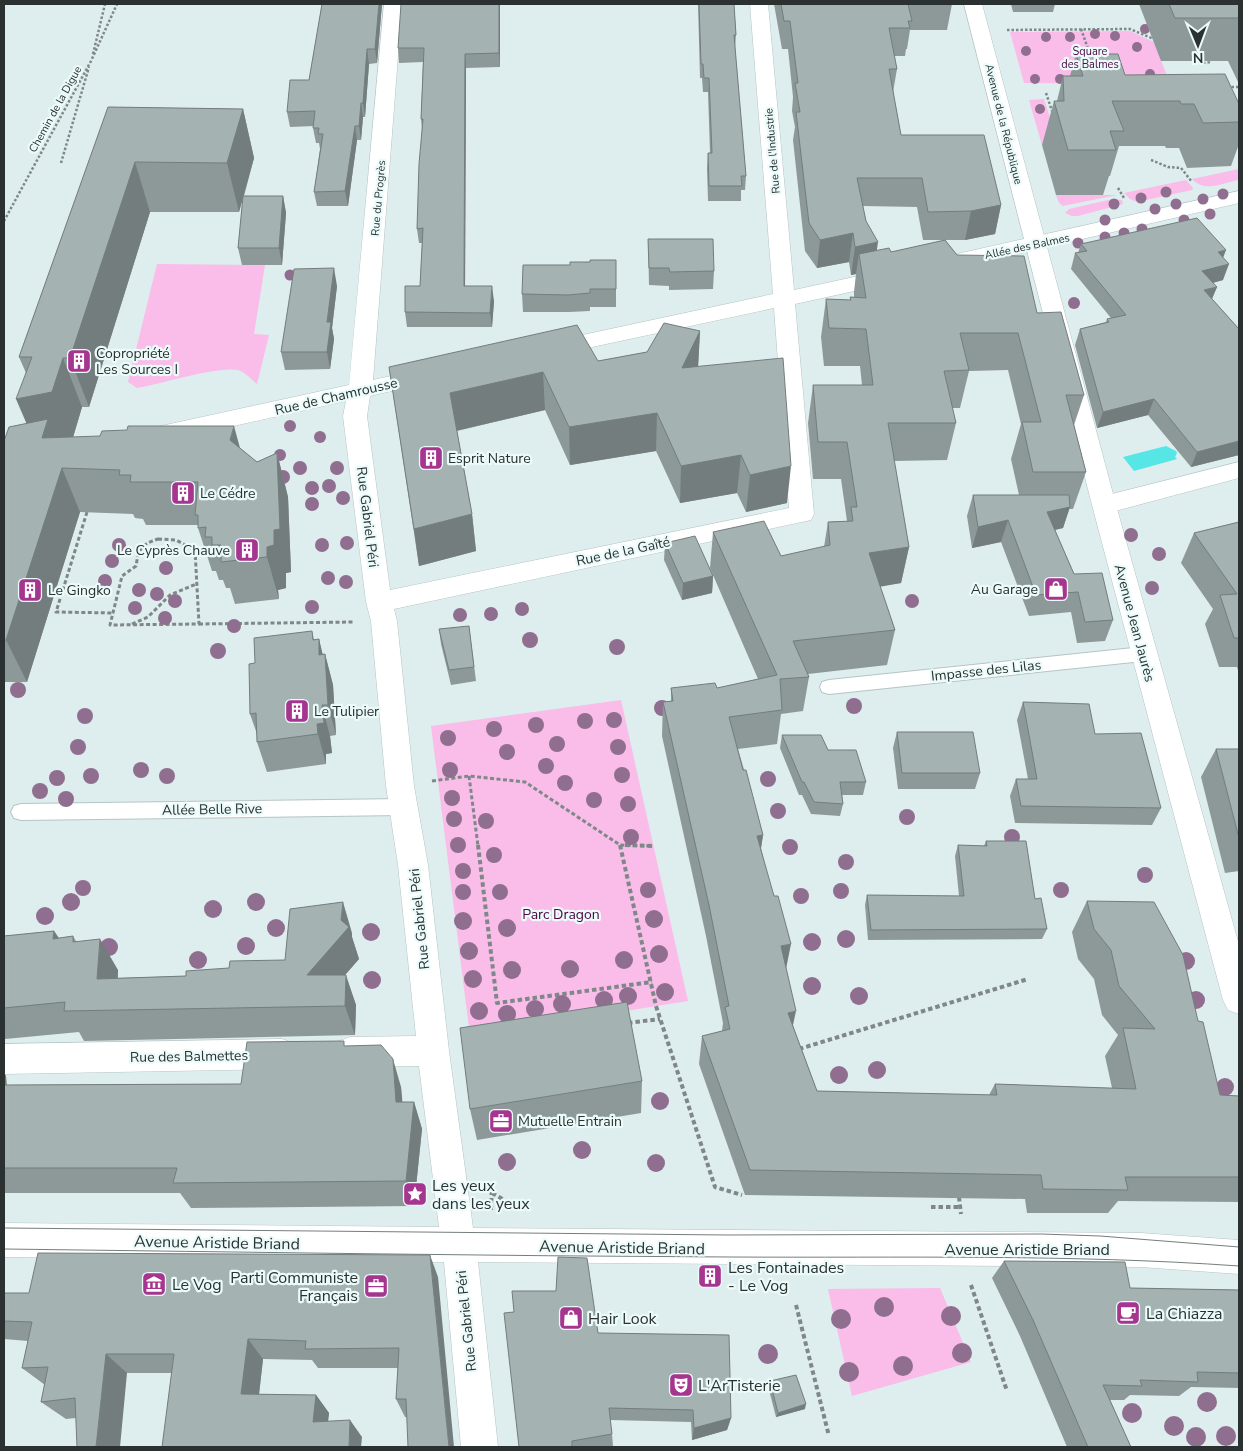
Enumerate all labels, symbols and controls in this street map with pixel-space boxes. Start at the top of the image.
north arrow [1173,20,1223,70]
park label: Square des Balmes [1061,44,1119,72]
text: N [1193,48,1204,67]
street label: Avenue de la République [981,62,1026,186]
street label: Chemin de la Digue [25,63,86,155]
street label: Rue de l'Industrie [761,107,784,194]
street label: Rue du Progrès [368,160,389,237]
street label: Allée des Balmes [983,230,1071,263]
place label: Copropriété Les Sources I [96,344,178,379]
building icon: Copropriété Les Sources I [66,348,92,374]
street label: Rue de Chamrousse [273,373,400,420]
building icon: Esprit Nature [418,445,444,471]
place label: Esprit Nature [448,449,531,468]
street label: Rue Gabriel Péri [352,465,383,569]
building icon: Le Cédre [170,480,196,506]
place label: Le Cédre [200,484,256,503]
street label: Rue de la Gaîté [574,532,672,571]
building icon: Le Cyprès Chauve [234,537,260,563]
place label: Le Cyprès Chauve [117,541,230,560]
street label: Avenue Jean Jaurès [1110,562,1159,684]
shop icon: Au Garage [1043,576,1069,602]
building icon: Le Gingko [17,577,43,603]
place label: Au Garage [971,580,1038,599]
place label: Le Gingko [48,581,111,600]
street label: Impasse des Lilas [930,655,1042,686]
building icon: Le Tulipier [284,698,310,724]
place label: Le Tulipier [314,702,379,721]
street label: Allée Belle Rive [162,799,262,820]
street label: Rue Gabriel Péri [405,867,434,971]
park label: Parc Dragon [522,905,600,924]
street label: Rue des Balmettes [130,1046,249,1067]
office icon: Mutuelle Entrain [488,1108,514,1134]
place label: Mutuelle Entrain [518,1112,622,1131]
place label: Les yeux dans les yeux [432,1175,530,1215]
place icon: Les yeux dans les yeux [402,1181,428,1207]
street label: Avenue Aristide Briand [134,1231,300,1255]
street label: Avenue Aristide Briand [539,1236,705,1260]
street label: Avenue Aristide Briand [944,1239,1110,1261]
place label: Les Fontainades - Le Vog [728,1257,844,1297]
building icon: Les Fontainades - Le Vog [697,1263,723,1289]
place label: Parti Communiste Français [230,1267,358,1307]
street label: Rue Gabriel Péri [452,1269,481,1373]
museum icon: Le Vog [141,1271,167,1297]
office icon: Parti Communiste Français [363,1273,389,1299]
place label: Le Vog [172,1274,222,1296]
cafe icon: La Chiazza [1115,1300,1141,1326]
place label: La Chiazza [1146,1303,1223,1325]
shop icon: Hair Look [558,1305,584,1331]
place label: Hair Look [588,1308,658,1330]
theatre icon: L'ArTisterie [668,1372,694,1398]
place label: L'ArTisterie [698,1375,781,1397]

